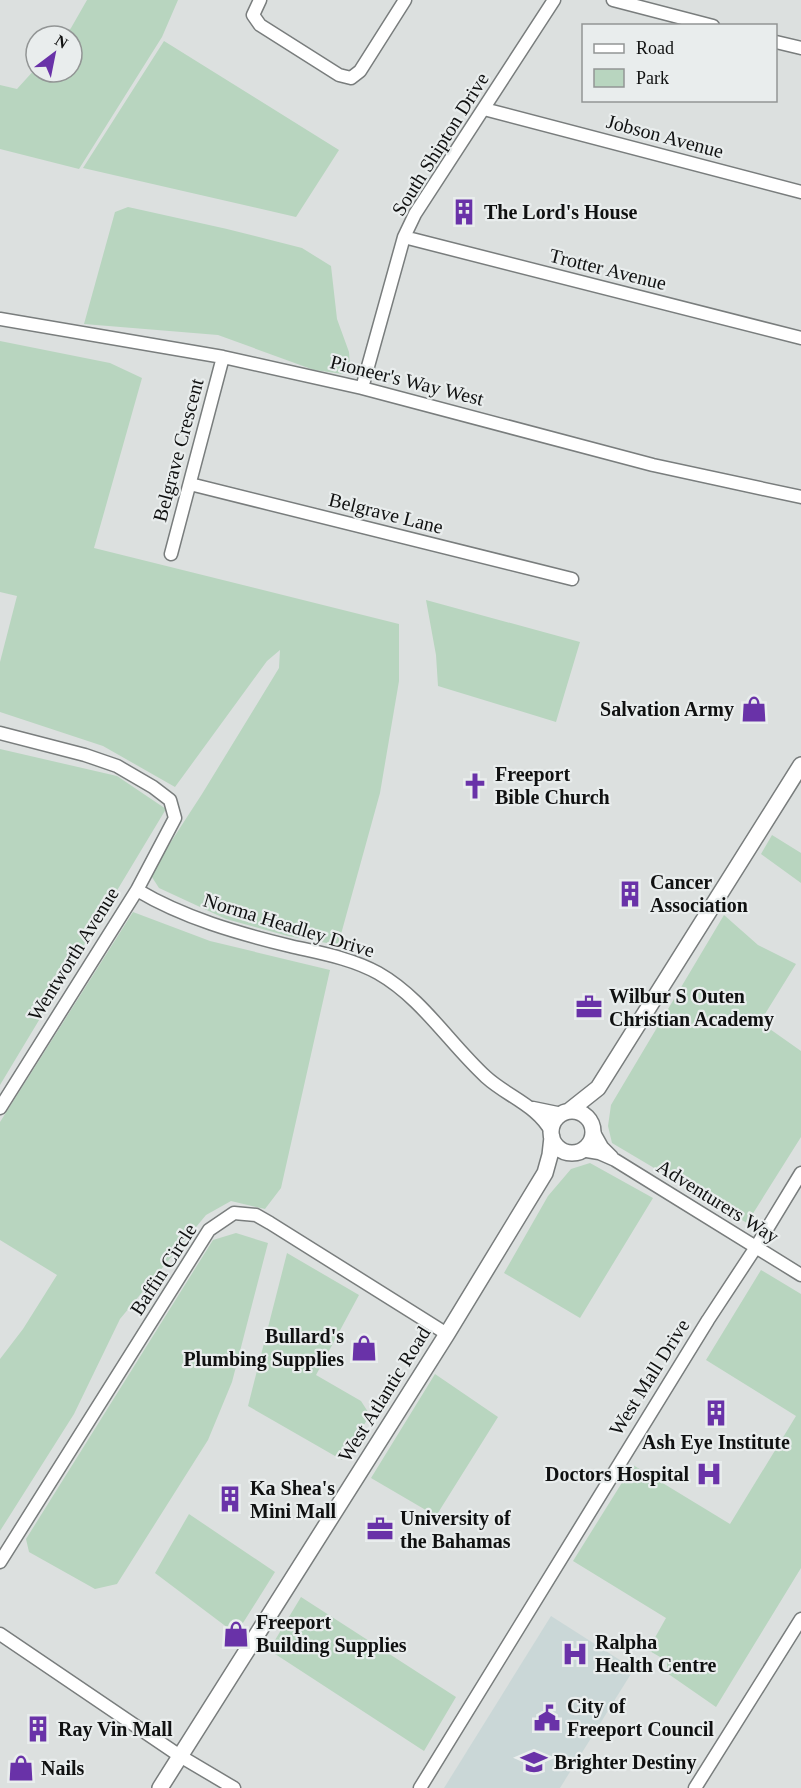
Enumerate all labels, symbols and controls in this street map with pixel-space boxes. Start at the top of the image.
north arrow [24,24,84,84]
legend [582,24,777,102]
text: N [52,31,71,52]
text: Road [636,38,674,58]
street label: South Shipton Drive [387,68,494,220]
text: Park [636,68,669,88]
street label: Jobson Avenue [604,110,726,162]
building icon: The Lord's House [449,197,479,227]
place label: The Lord's House [484,201,637,223]
street label: Trotter Avenue [547,244,669,294]
street label: Pioneer's Way West [328,350,486,411]
street label: Belgrave Crescent [148,376,209,524]
street label: Belgrave Lane [326,488,446,539]
shop icon: Salvation Army [739,694,769,724]
place label: Salvation Army [600,698,734,721]
place label: Freeport Bible Church [495,763,610,808]
church icon: Freeport Bible Church [460,771,490,801]
place label: Cancer Association [650,871,748,916]
building icon: Cancer Association [615,879,645,909]
street label: Wentworth Avenue [23,883,123,1025]
street label: Norma Headley Drive [201,889,377,962]
place label: Wilbur S Outen Christian Academy [609,985,774,1031]
office icon: Wilbur S Outen Christian Academy [574,992,604,1022]
street label: Adventurers Way [652,1155,783,1248]
street label: Baffin Circle [125,1219,201,1319]
street label: West Mall Drive [604,1315,694,1439]
street label: West Atlantic Road [334,1322,434,1466]
place label: Bullard's Plumbing Supplies [183,1325,344,1371]
shop icon: Bullard's Plumbing Supplies [349,1333,379,1363]
building icon: Ash Eye Institute [701,1398,731,1428]
place label: Ash Eye Institute [642,1431,790,1454]
hospital icon: Doctors Hospital [694,1459,724,1489]
place label: Doctors Hospital [545,1463,689,1486]
place label: Ka Shea's Mini Mall [250,1477,337,1522]
building icon: Ka Shea's Mini Mall [215,1484,245,1514]
place label: University of the Bahamas [400,1507,511,1552]
office icon: University of the Bahamas [365,1514,395,1544]
place label: Freeport Building Supplies [256,1611,407,1657]
shop icon: Freeport Building Supplies [221,1619,251,1649]
place label: Ralpha Health Centre [595,1631,716,1676]
hospital icon: Ralpha Health Centre [560,1639,590,1669]
place label: City of Freeport Council [567,1695,714,1741]
public building icon: City of Freeport Council [532,1703,562,1733]
building icon: Ray Vin Mall [23,1714,53,1744]
place label: Ray Vin Mall [58,1718,173,1741]
school or university icon: Brighter Destiny [519,1747,549,1777]
place label: Brighter Destiny [554,1751,696,1774]
shop icon: Nails [6,1753,36,1783]
place label: Nails [41,1757,85,1779]

